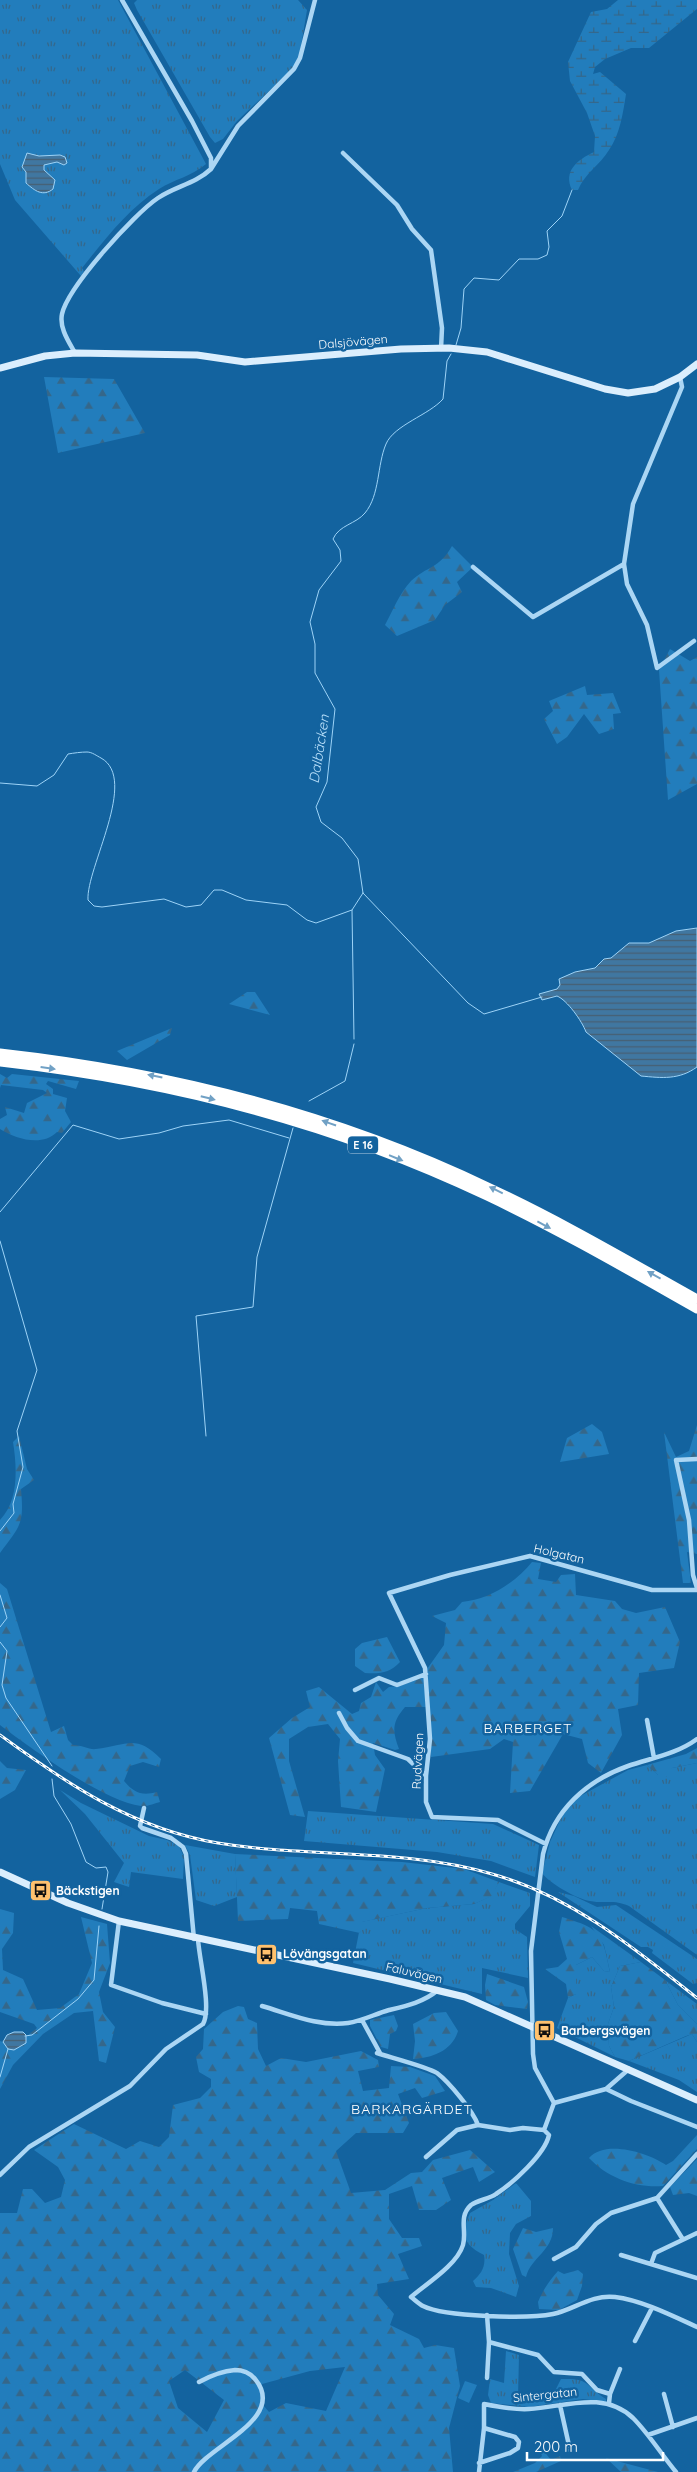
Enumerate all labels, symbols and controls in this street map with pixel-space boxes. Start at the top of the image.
street label: Dalsjövägen [318,331,388,352]
water label: Dalbäcken [305,713,333,785]
one-way arrow [41,1064,57,1072]
one-way arrow [147,1072,163,1080]
one-way arrow [200,1094,215,1102]
one-way arrow [321,1119,336,1127]
road number: E 16 [348,1136,378,1154]
one-way arrow [389,1154,403,1162]
one-way arrow [489,1186,503,1194]
one-way arrow [537,1221,551,1229]
one-way arrow [648,1271,661,1280]
street label: Holgatan [532,1540,586,1567]
district label: BARBERGET [484,1719,573,1737]
street label: Rudvägen [409,1732,426,1790]
bus stop icon: Bäckstigen [28,1879,52,1903]
place label: Bäckstigen [56,1883,120,1898]
bus stop icon: Lövängsgatan [255,1942,279,1966]
place label: Lövängsgatan [283,1946,367,1961]
street label: Faluvägen [384,1959,444,1986]
bus stop icon: Barbergsvägen [533,2019,557,2043]
place label: Barbergsvägen [561,2023,650,2038]
district label: BARKARGÄRDET [351,2100,473,2118]
street label: Sintergatan [512,2384,578,2405]
scale bar [527,2430,663,2462]
text: 200 m [534,2437,578,2456]

